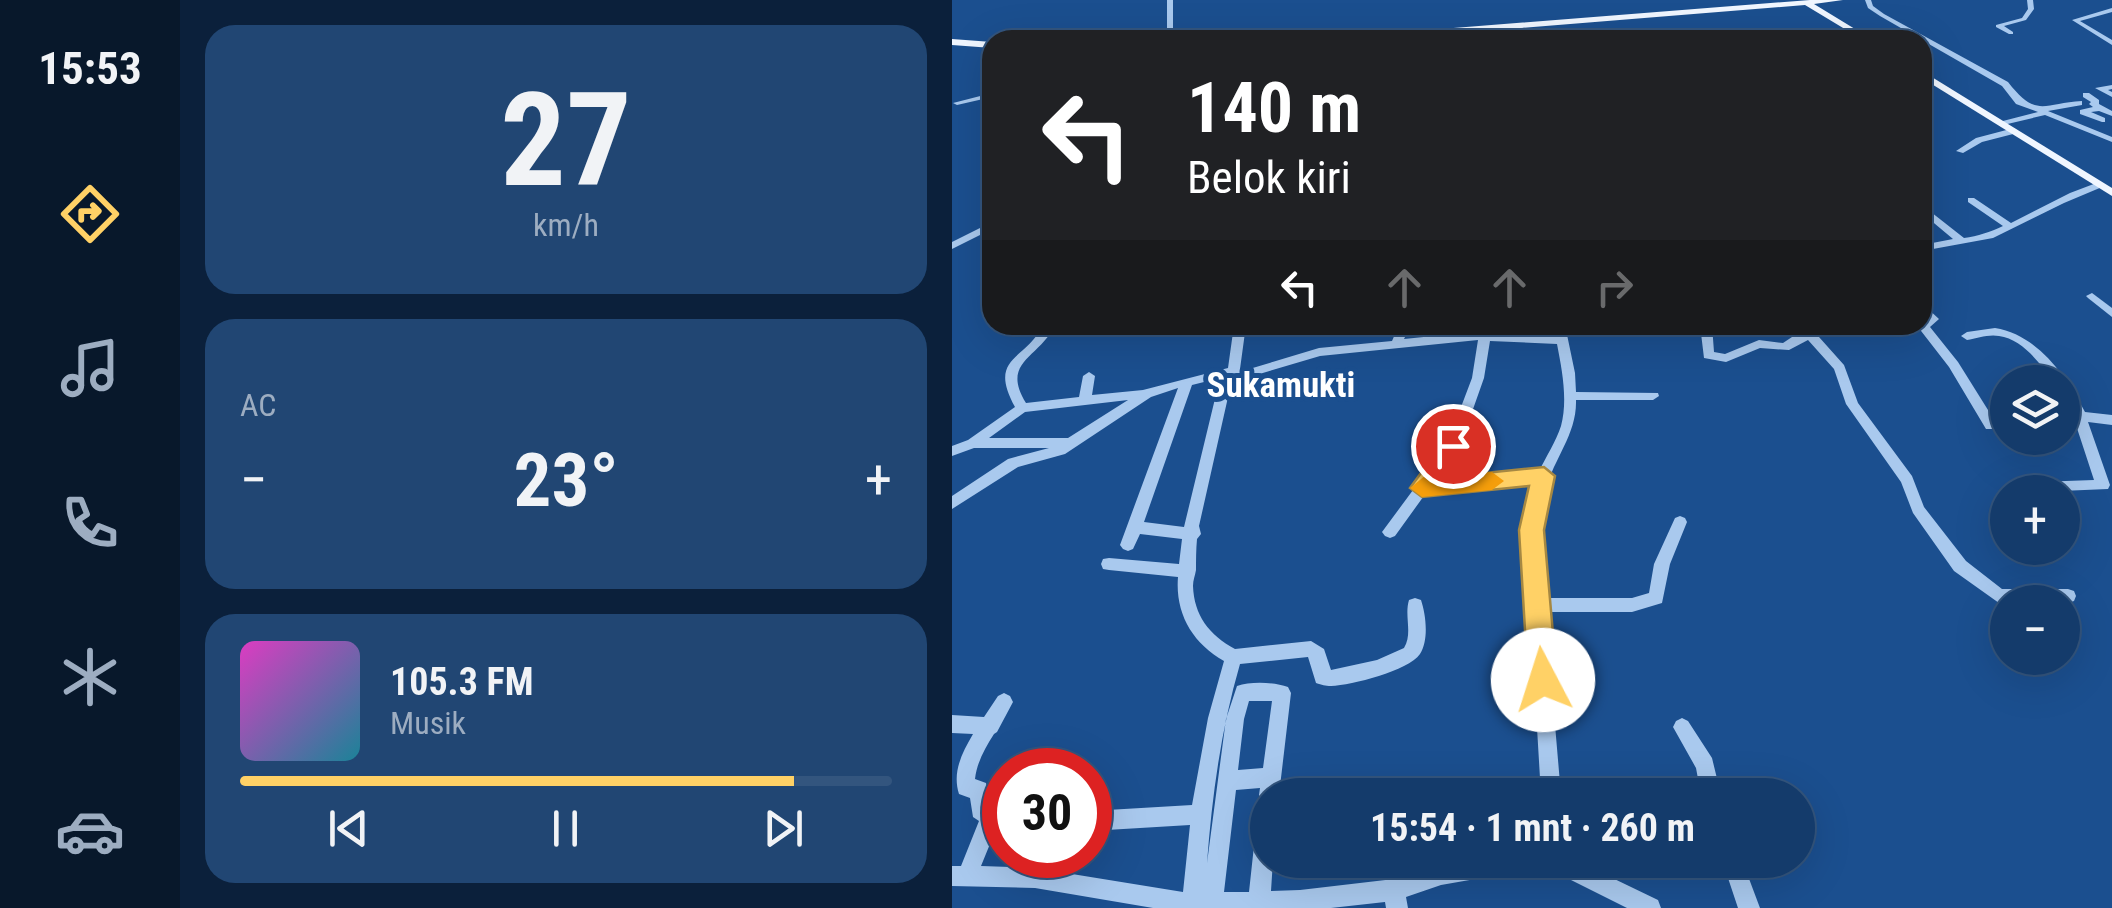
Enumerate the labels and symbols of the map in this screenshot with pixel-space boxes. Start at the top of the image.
district label: Sukamukti [1207,365,1355,406]
pin [1411,404,1496,489]
position arrow [1491,628,1595,732]
speed limit sign: 30 [982,748,1112,878]

